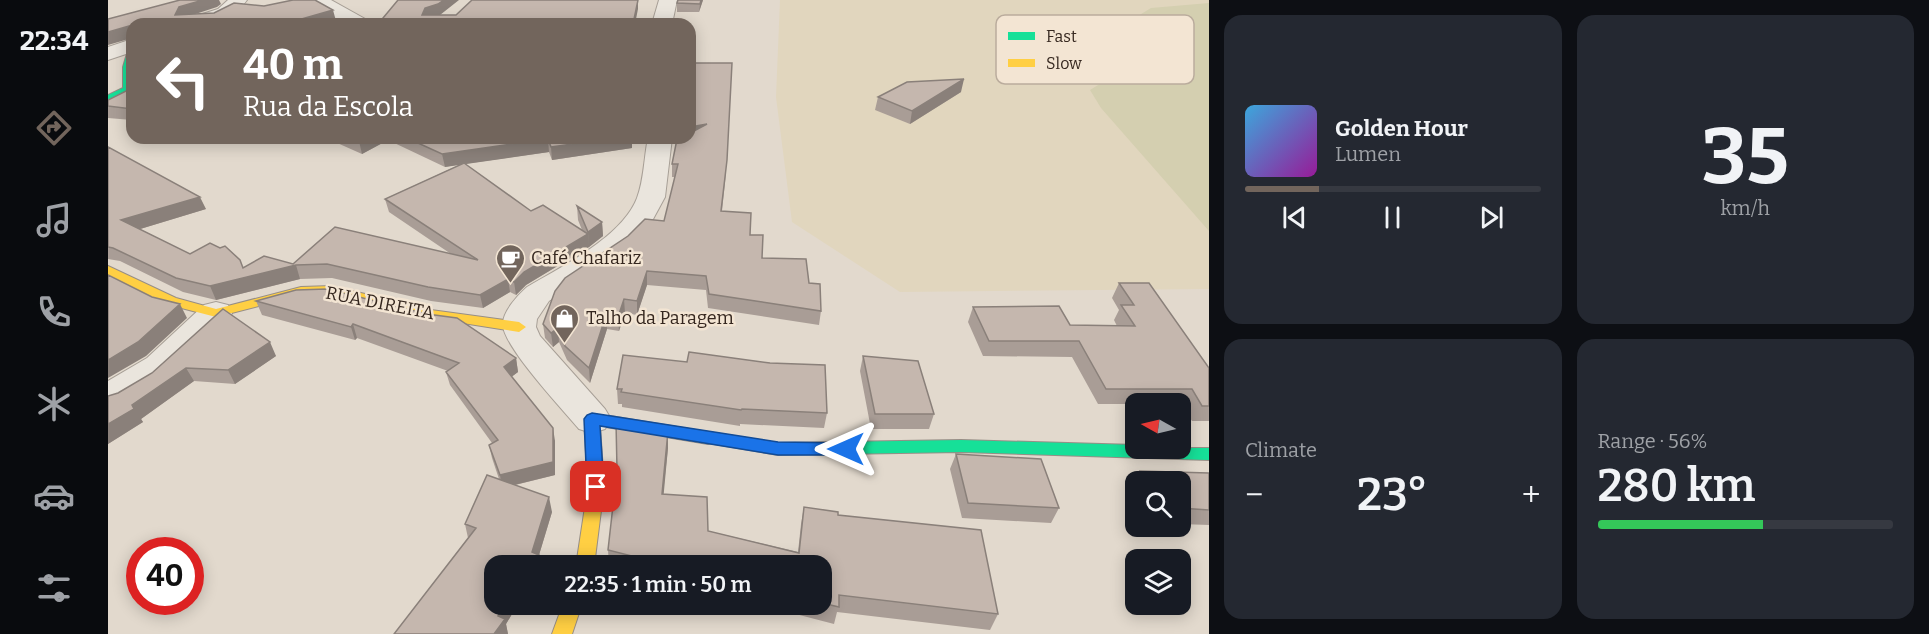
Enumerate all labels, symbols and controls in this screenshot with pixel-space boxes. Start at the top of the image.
legend [996,15,1194,84]
text: 22:34 [20,25,88,57]
text: Fast [1046,27,1077,46]
text: 40 m [243,40,343,90]
icon: left [144,42,222,120]
text: Slow [1046,54,1082,73]
text: Rua da Escola [243,91,413,123]
icon: directions [33,107,75,149]
text: 35 [1701,110,1789,204]
text: Golden Hour [1335,115,1468,142]
text: Lumen [1335,142,1401,166]
text: km/h [1721,196,1770,220]
icon: music [33,199,75,241]
icon: previous [1278,201,1311,234]
icon: pause [1376,201,1409,234]
icon: next [1475,201,1508,234]
cafe icon: Café Chafariz [494,242,526,284]
place label: Café Chafariz [531,247,642,269]
street label: RUA DIREITA [324,282,437,324]
icon: phone [33,291,75,333]
shop icon: Talho da Paragem [549,302,581,344]
place label: Talho da Paragem [586,307,734,329]
icon: climate [33,383,75,425]
north arrow [1125,393,1191,459]
map controls [1125,393,1191,615]
position arrow [814,417,878,481]
text: Range · 56% [1598,429,1707,453]
text: Climate [1245,438,1317,462]
text: 280 km [1598,459,1755,513]
pin [570,461,621,512]
text: 23° [1357,468,1428,522]
icon: arrive [579,470,612,503]
button: search [1125,471,1191,537]
icon: car [33,475,75,517]
text: − [1245,475,1263,515]
text: + [1522,475,1540,515]
speed limit sign: 40 [126,537,204,615]
button: layers [1125,549,1191,615]
icon: filters [33,567,75,609]
text: 22:35 · 1 min · 50 m [565,571,751,598]

